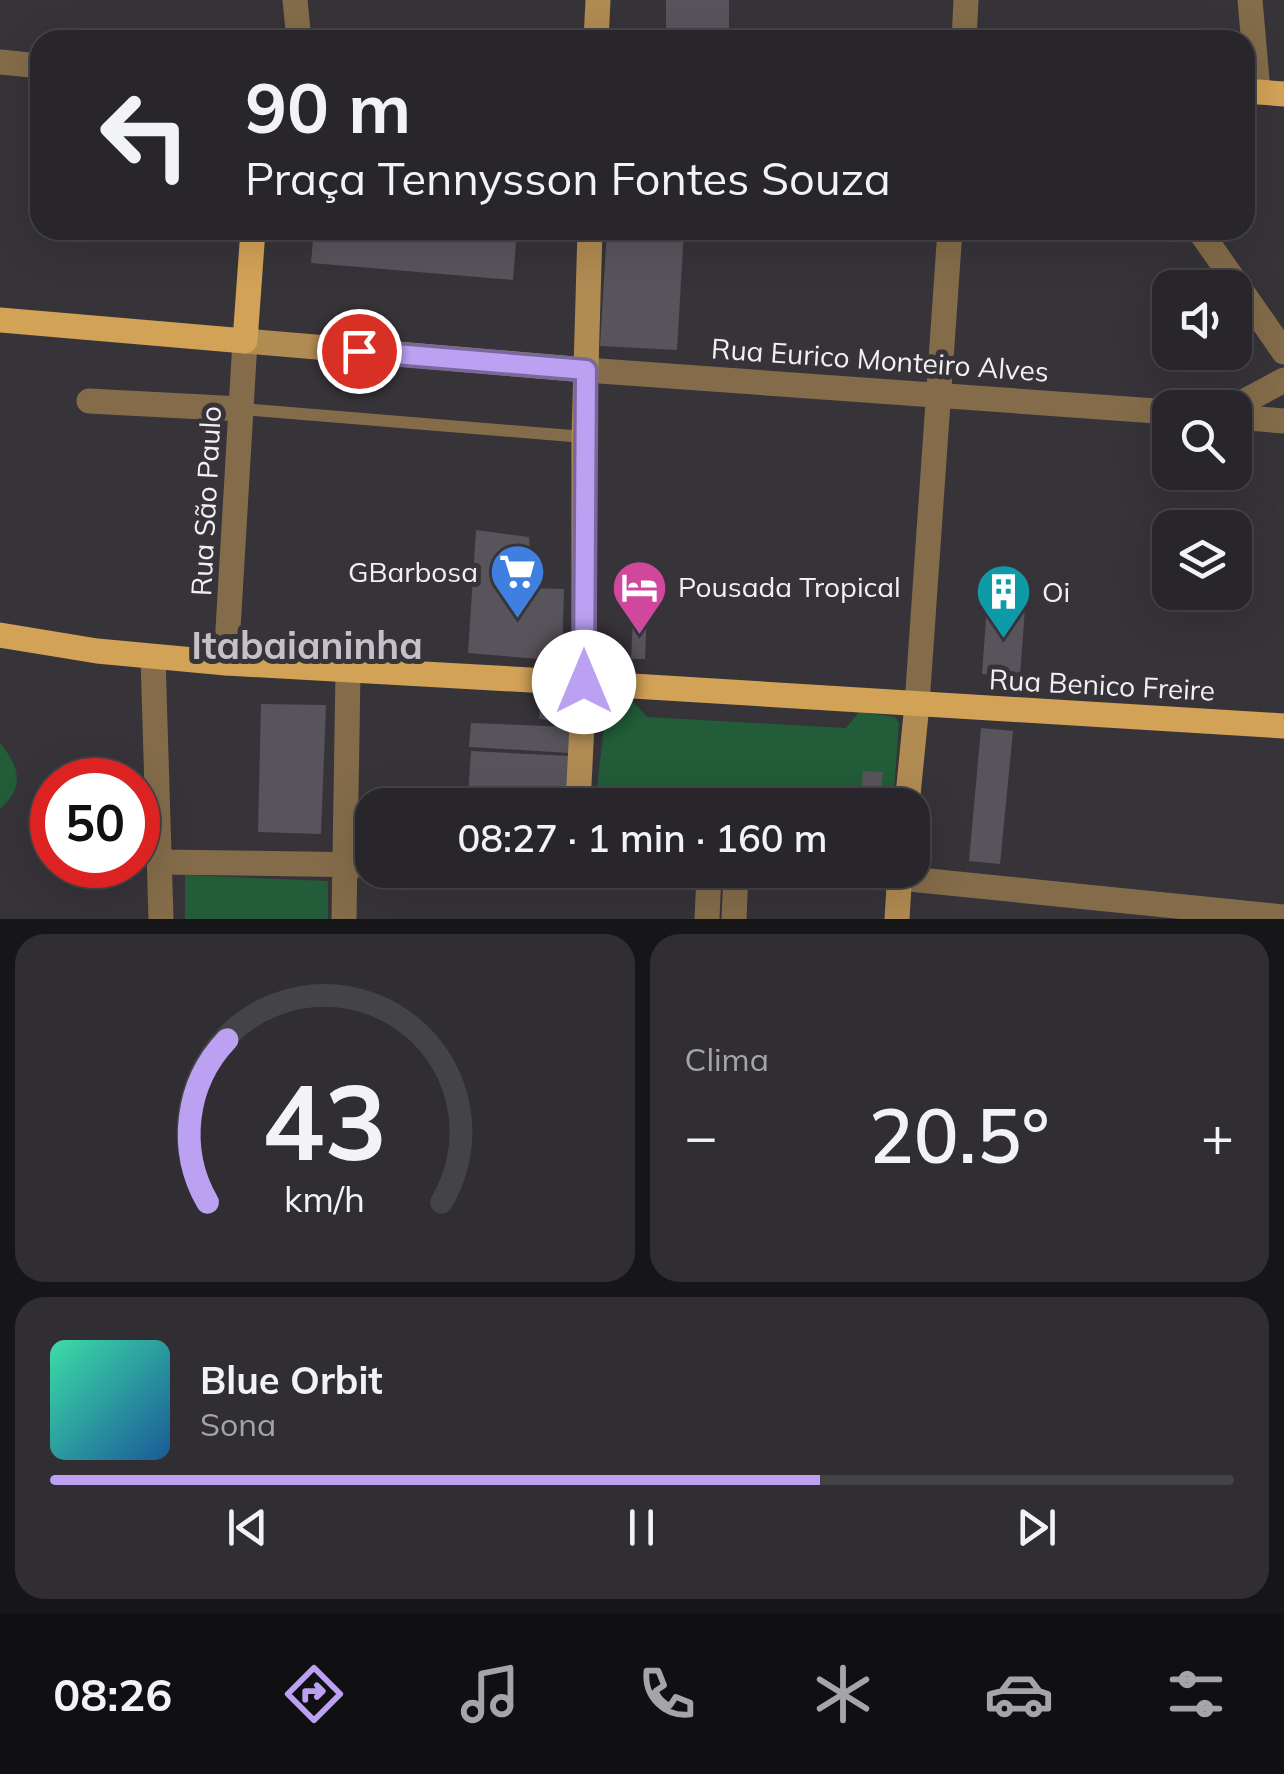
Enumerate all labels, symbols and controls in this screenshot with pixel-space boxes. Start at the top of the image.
text: 90 m [245,63,411,151]
icon: left [80,70,210,200]
text: Praça Tennysson Fontes Souza [245,150,891,206]
map controls [1152,270,1252,610]
button: sound [1152,270,1252,370]
pin [317,309,402,394]
icon: arrive [332,324,387,379]
street label: Rua Eurico Monteiro Alves [710,330,1050,389]
button: search [1152,390,1252,490]
street label: Rua São Paulo [183,405,228,597]
button: layers [1152,510,1252,610]
supermarket icon: GBarbosa [487,542,547,621]
place label: GBarbosa [348,554,478,589]
hotel icon: Pousada Tropical [609,557,669,636]
building icon: Oi [973,562,1033,641]
place label: Pousada Tropical [678,569,901,604]
place label: Oi [1042,574,1070,609]
district label: Itabaianinha [191,621,423,669]
position arrow [532,630,636,734]
street label: Rua Benico Freire [988,661,1216,708]
speed limit sign: 50 [30,758,160,888]
text: 08:27 · 1 min · 160 m [457,814,828,862]
text: Clima [685,1039,769,1079]
text: 43 [262,1055,387,1186]
text: 20.5° [869,1088,1050,1182]
text: − [685,1101,718,1170]
text: + [1201,1101,1234,1170]
text: km/h [284,1176,365,1221]
text: Blue Orbit [200,1356,383,1404]
text: Sona [200,1404,276,1444]
icon: previous [220,1500,275,1555]
icon: pause [614,1500,669,1555]
icon: next [1009,1500,1064,1555]
icon: directions [279,1659,349,1729]
icon: music [455,1659,525,1729]
icon: phone [632,1659,702,1729]
icon: climate [808,1659,878,1729]
icon: car [984,1659,1054,1729]
icon: filters [1161,1659,1231,1729]
text: 08:26 [53,1666,172,1722]

